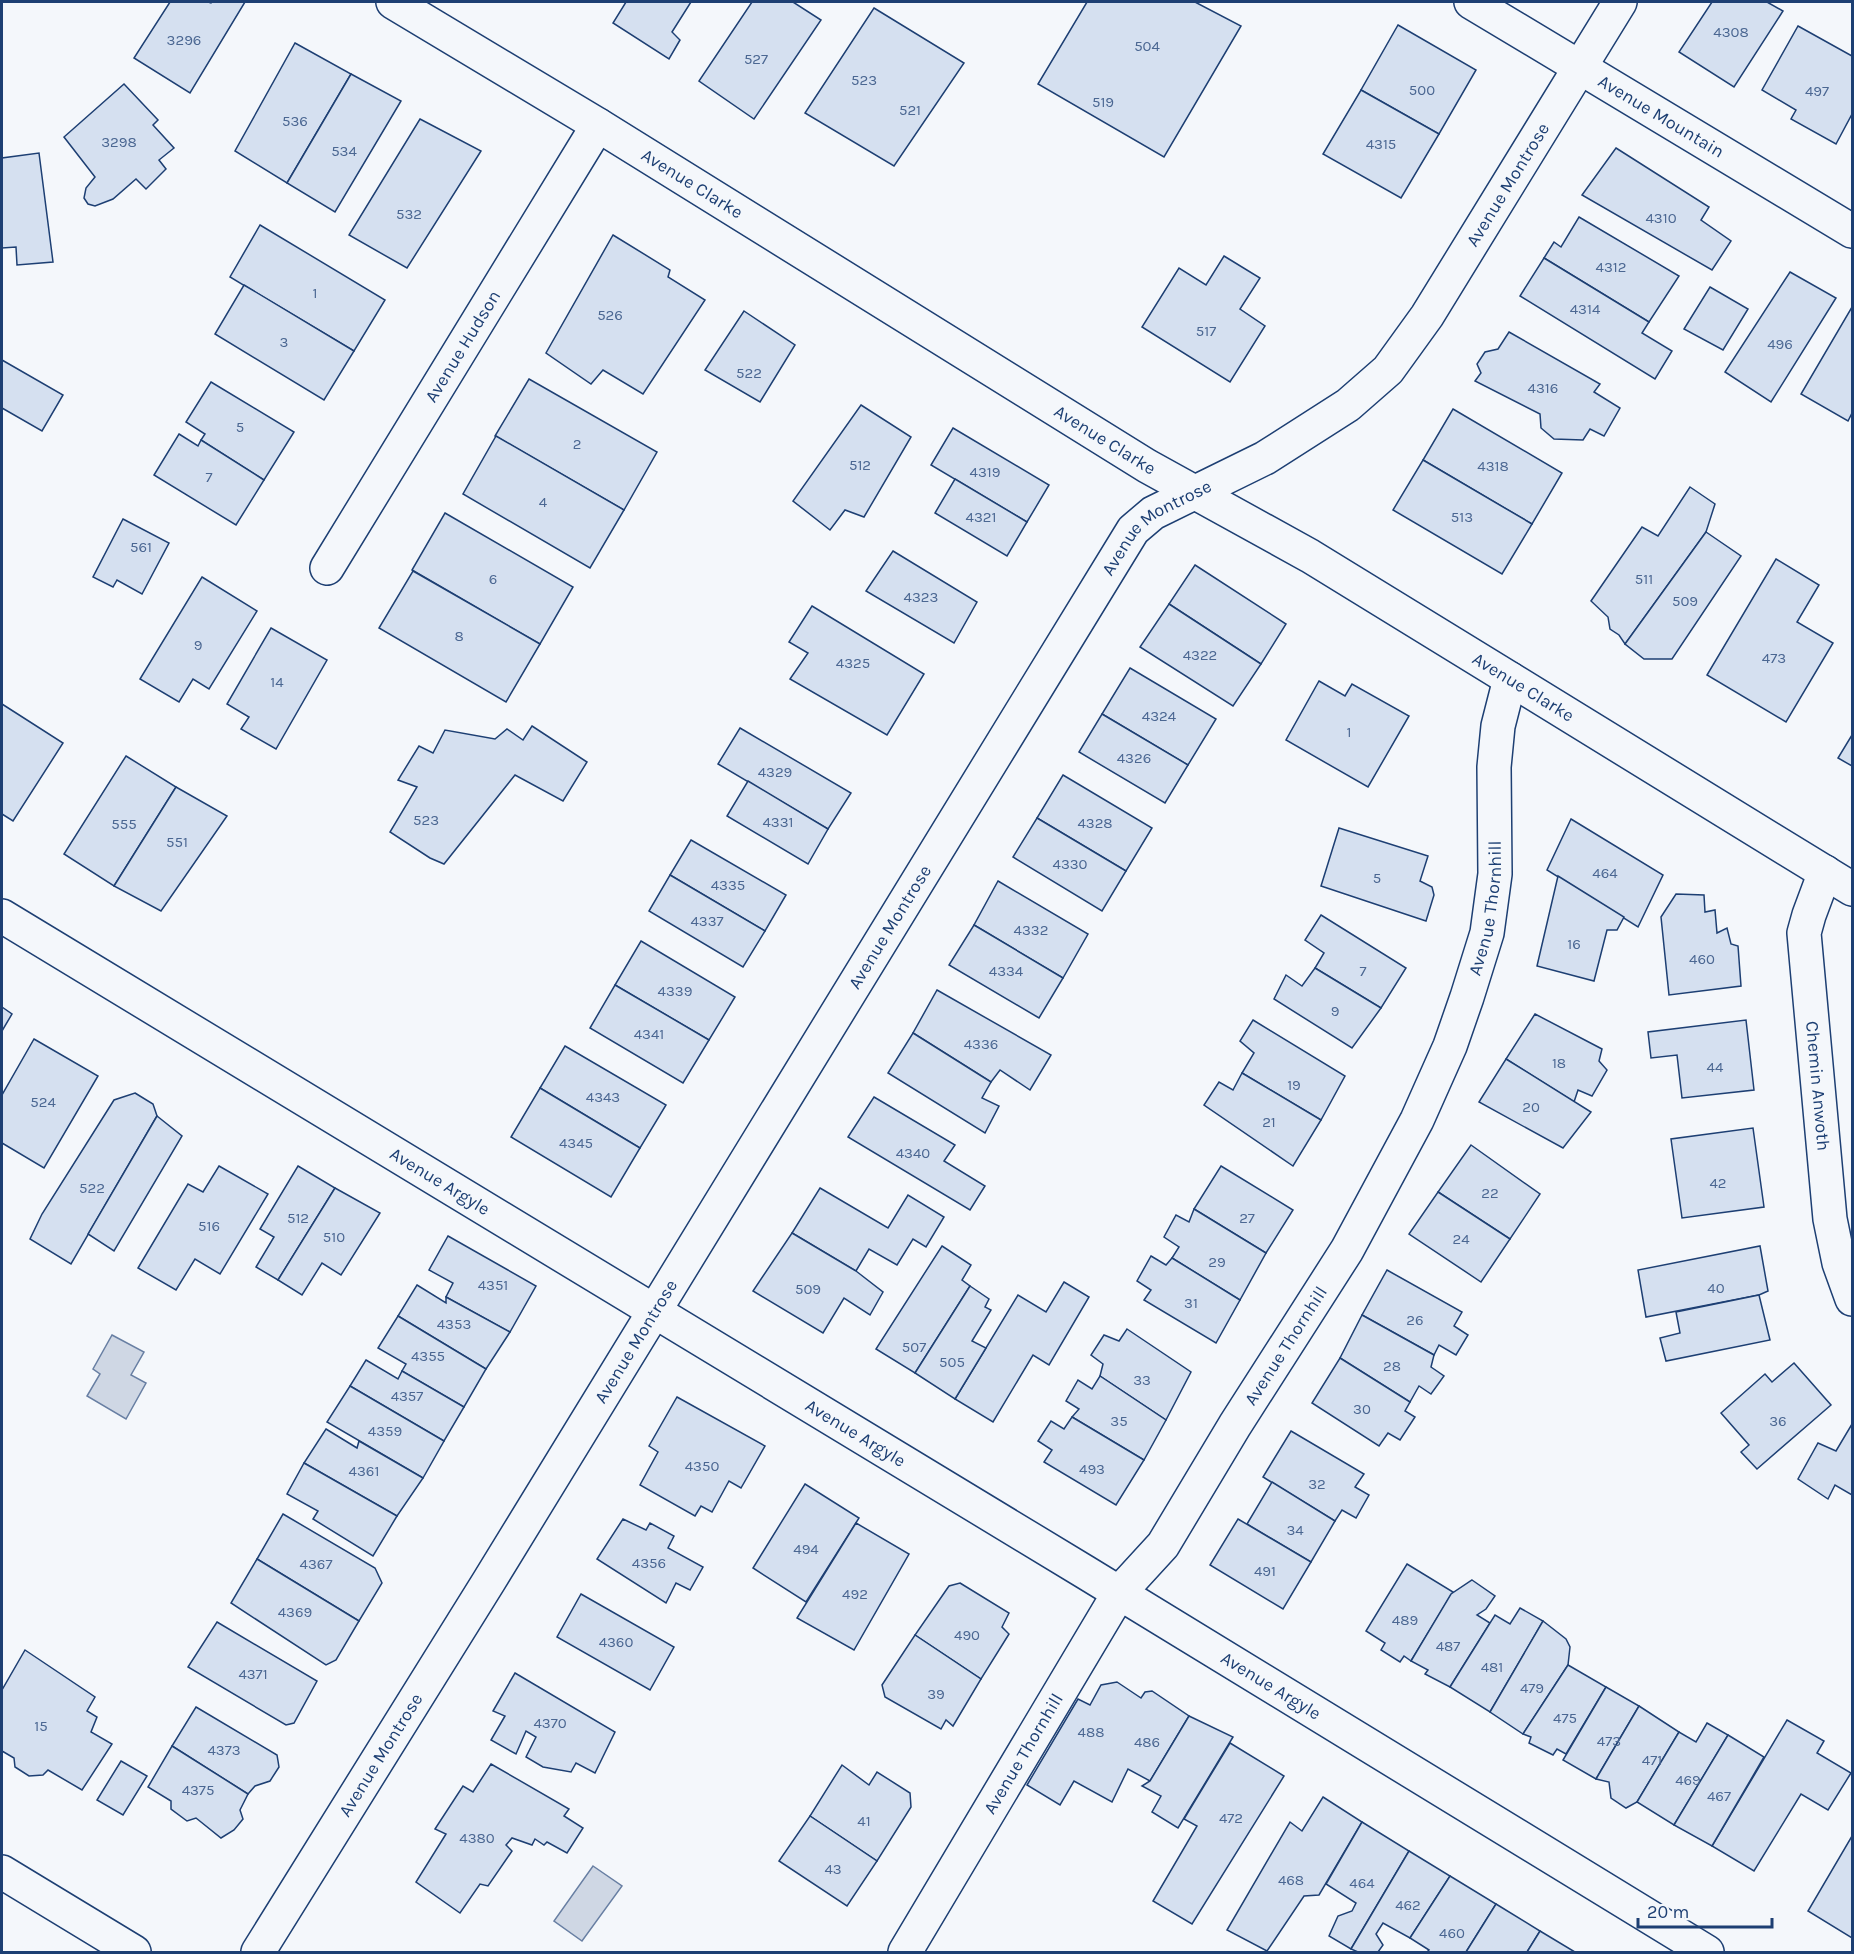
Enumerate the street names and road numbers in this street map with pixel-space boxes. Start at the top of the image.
street label: Avenue Mountain [1594,70,1728,163]
street label: Avenue Montrose [1461,119,1554,251]
street label: Avenue Clarke [637,144,747,223]
street label: Avenue Hudson [420,286,505,406]
street label: Avenue Clarke [1050,400,1160,480]
street label: Avenue Montrose [1097,475,1215,580]
street label: Avenue Clarke [1468,648,1578,727]
street label: Avenue Thornhill [1463,840,1506,978]
street label: Avenue Montrose [843,861,936,993]
street label: Chemin Anwoth [1801,1020,1835,1152]
street label: Avenue Argyle [386,1143,494,1220]
street label: Avenue Montrose [589,1275,682,1407]
street label: Avenue Thornhill [1239,1282,1332,1409]
street label: Avenue Argyle [801,1394,910,1472]
street label: Avenue Argyle [1217,1647,1325,1724]
street label: Avenue Montrose [334,1689,427,1821]
street label: Avenue Thornhill [979,1689,1068,1818]

